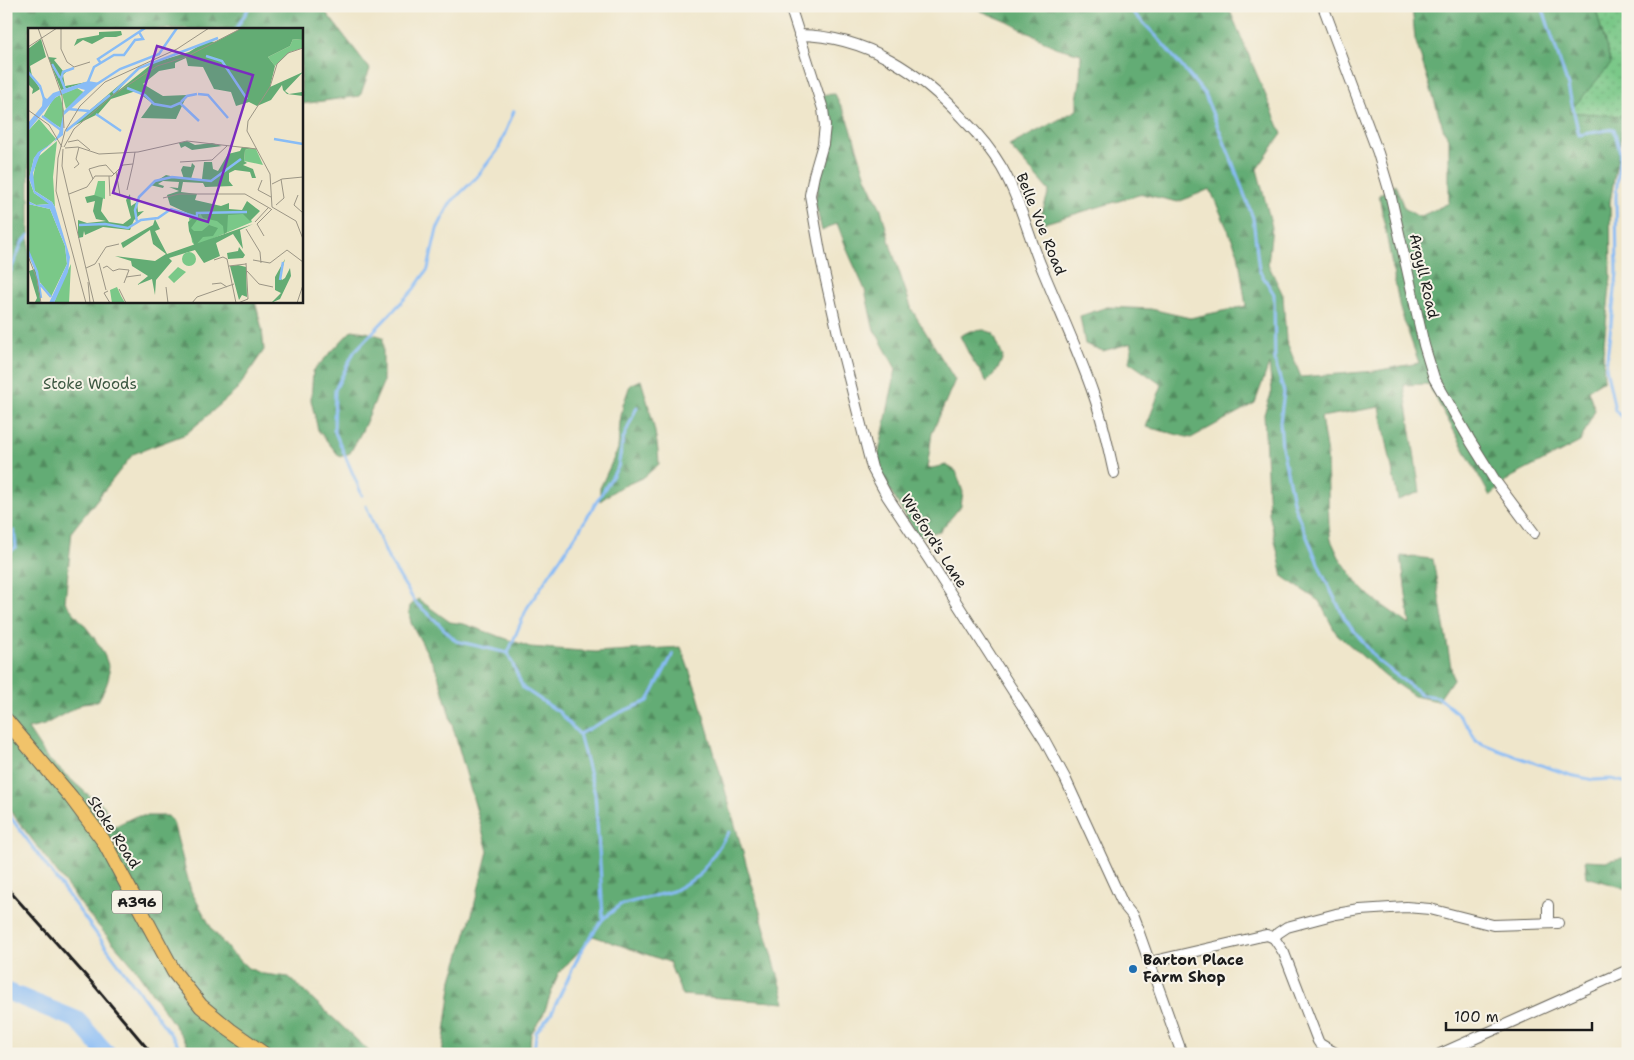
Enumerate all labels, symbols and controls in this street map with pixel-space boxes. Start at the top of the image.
inset map [28,28,302,302]
street label: Belle Vue Road [1011,170,1071,279]
street label: Argyll Road [1405,232,1444,321]
park label: Stoke Woods [43,374,137,394]
street label: Wreford's Lane [896,490,972,592]
street label: Stoke Road [83,792,145,873]
road number: A396 [112,890,162,914]
place label: Barton Place Farm Shop [1143,950,1244,987]
marker: Barton Place Farm Shop [1127,963,1139,975]
scale bar [1446,1000,1593,1032]
text: 100 m [1454,1007,1499,1027]

